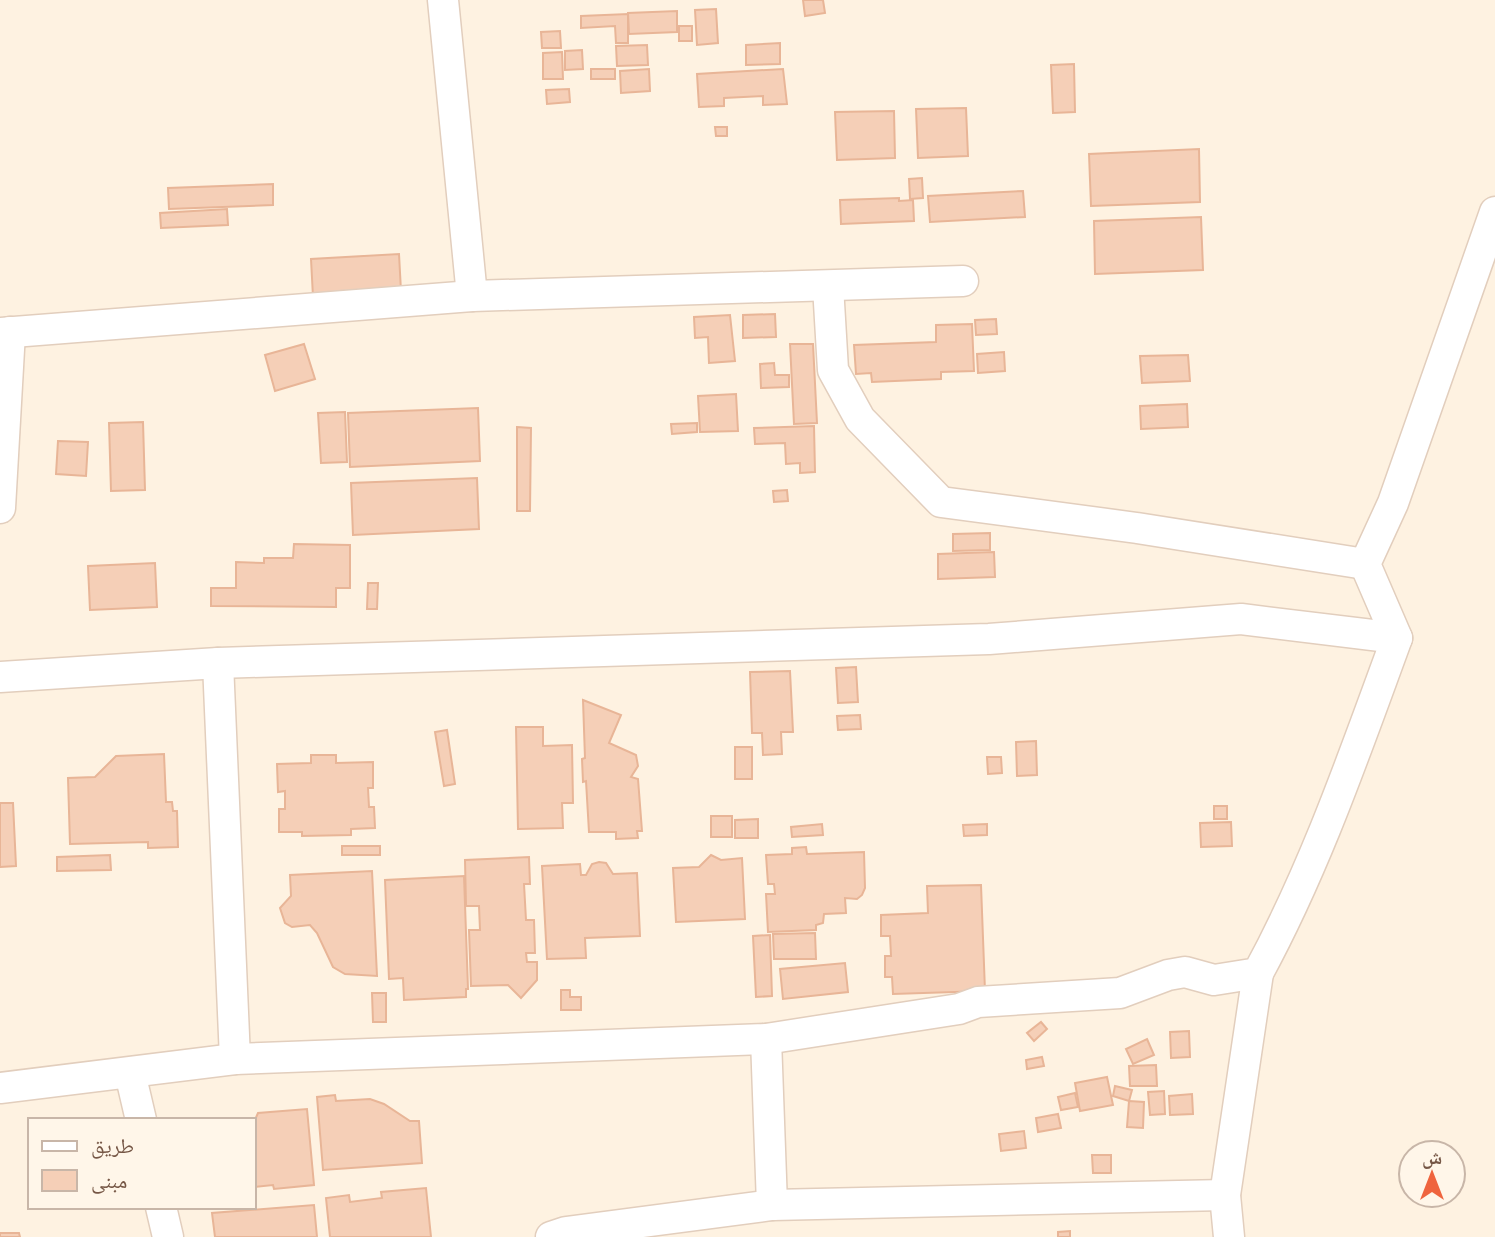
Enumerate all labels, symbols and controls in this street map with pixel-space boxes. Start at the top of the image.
legend [28,1118,256,1209]
text: طريق [91,1131,134,1159]
north arrow [1397,1139,1467,1209]
text: ش [1422,1144,1442,1170]
text: مبنى [91,1166,127,1194]

